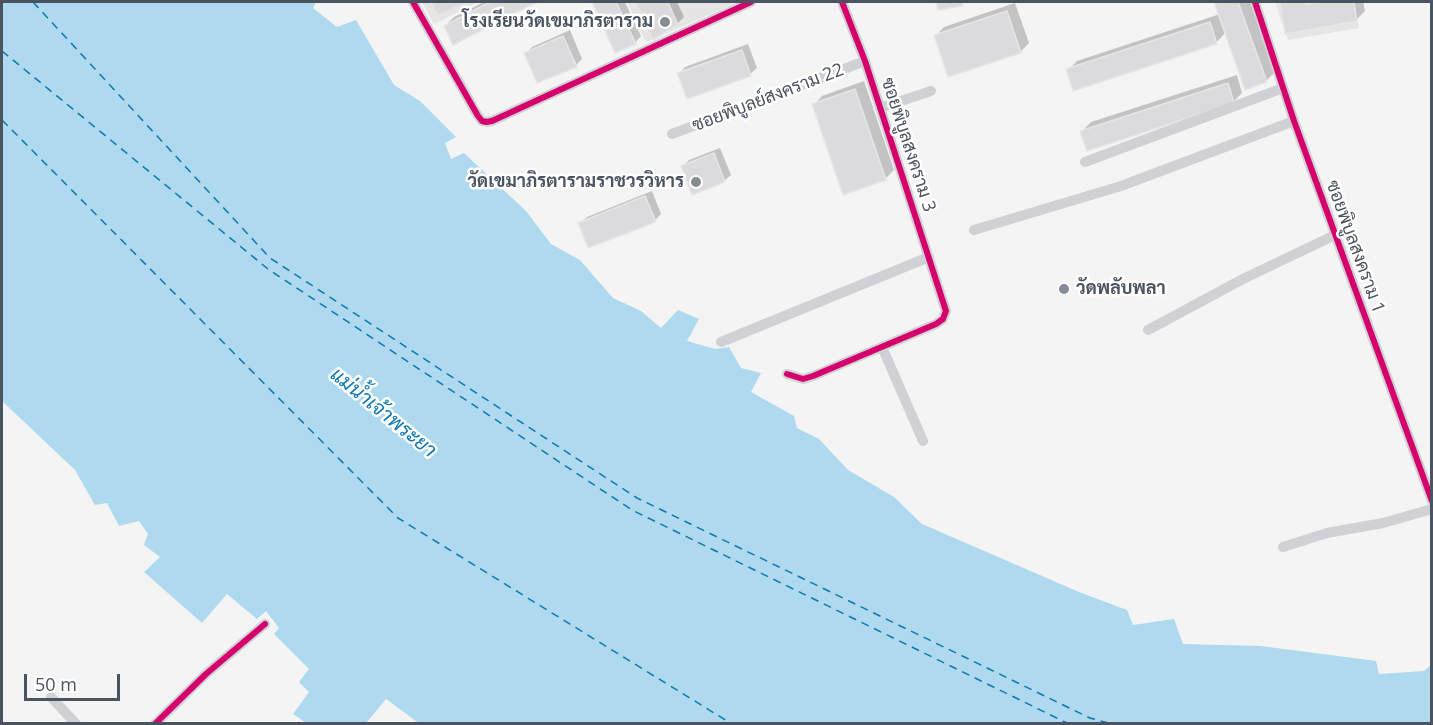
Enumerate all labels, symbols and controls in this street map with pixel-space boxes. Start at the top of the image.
place label: โรงเรียนวัดเขมาภิรตาราม [462,11,653,33]
marker: โรงเรียนวัดเขมาภิรตาราม [658,15,672,29]
street label: ซอยพิบูลย์สงคราม 22 [689,59,847,137]
street label: ซอยพิบูลสงคราม 3 [876,75,940,215]
place label: วัดเขมาภิรตารามราชวรวิหาร [467,171,684,193]
marker: วัดเขมาภิรตารามราชวรวิหาร [689,175,703,189]
street label: ซอยพิบูลสงคราม 1 [1321,178,1389,316]
place label: วัดพลับพลา [1076,278,1166,300]
marker: วัดพลับพลา [1057,282,1071,296]
water label: แม่น้ำเจ้าพระยา [325,363,441,463]
scale bar [27,662,123,700]
text: 50 m [35,672,77,696]

